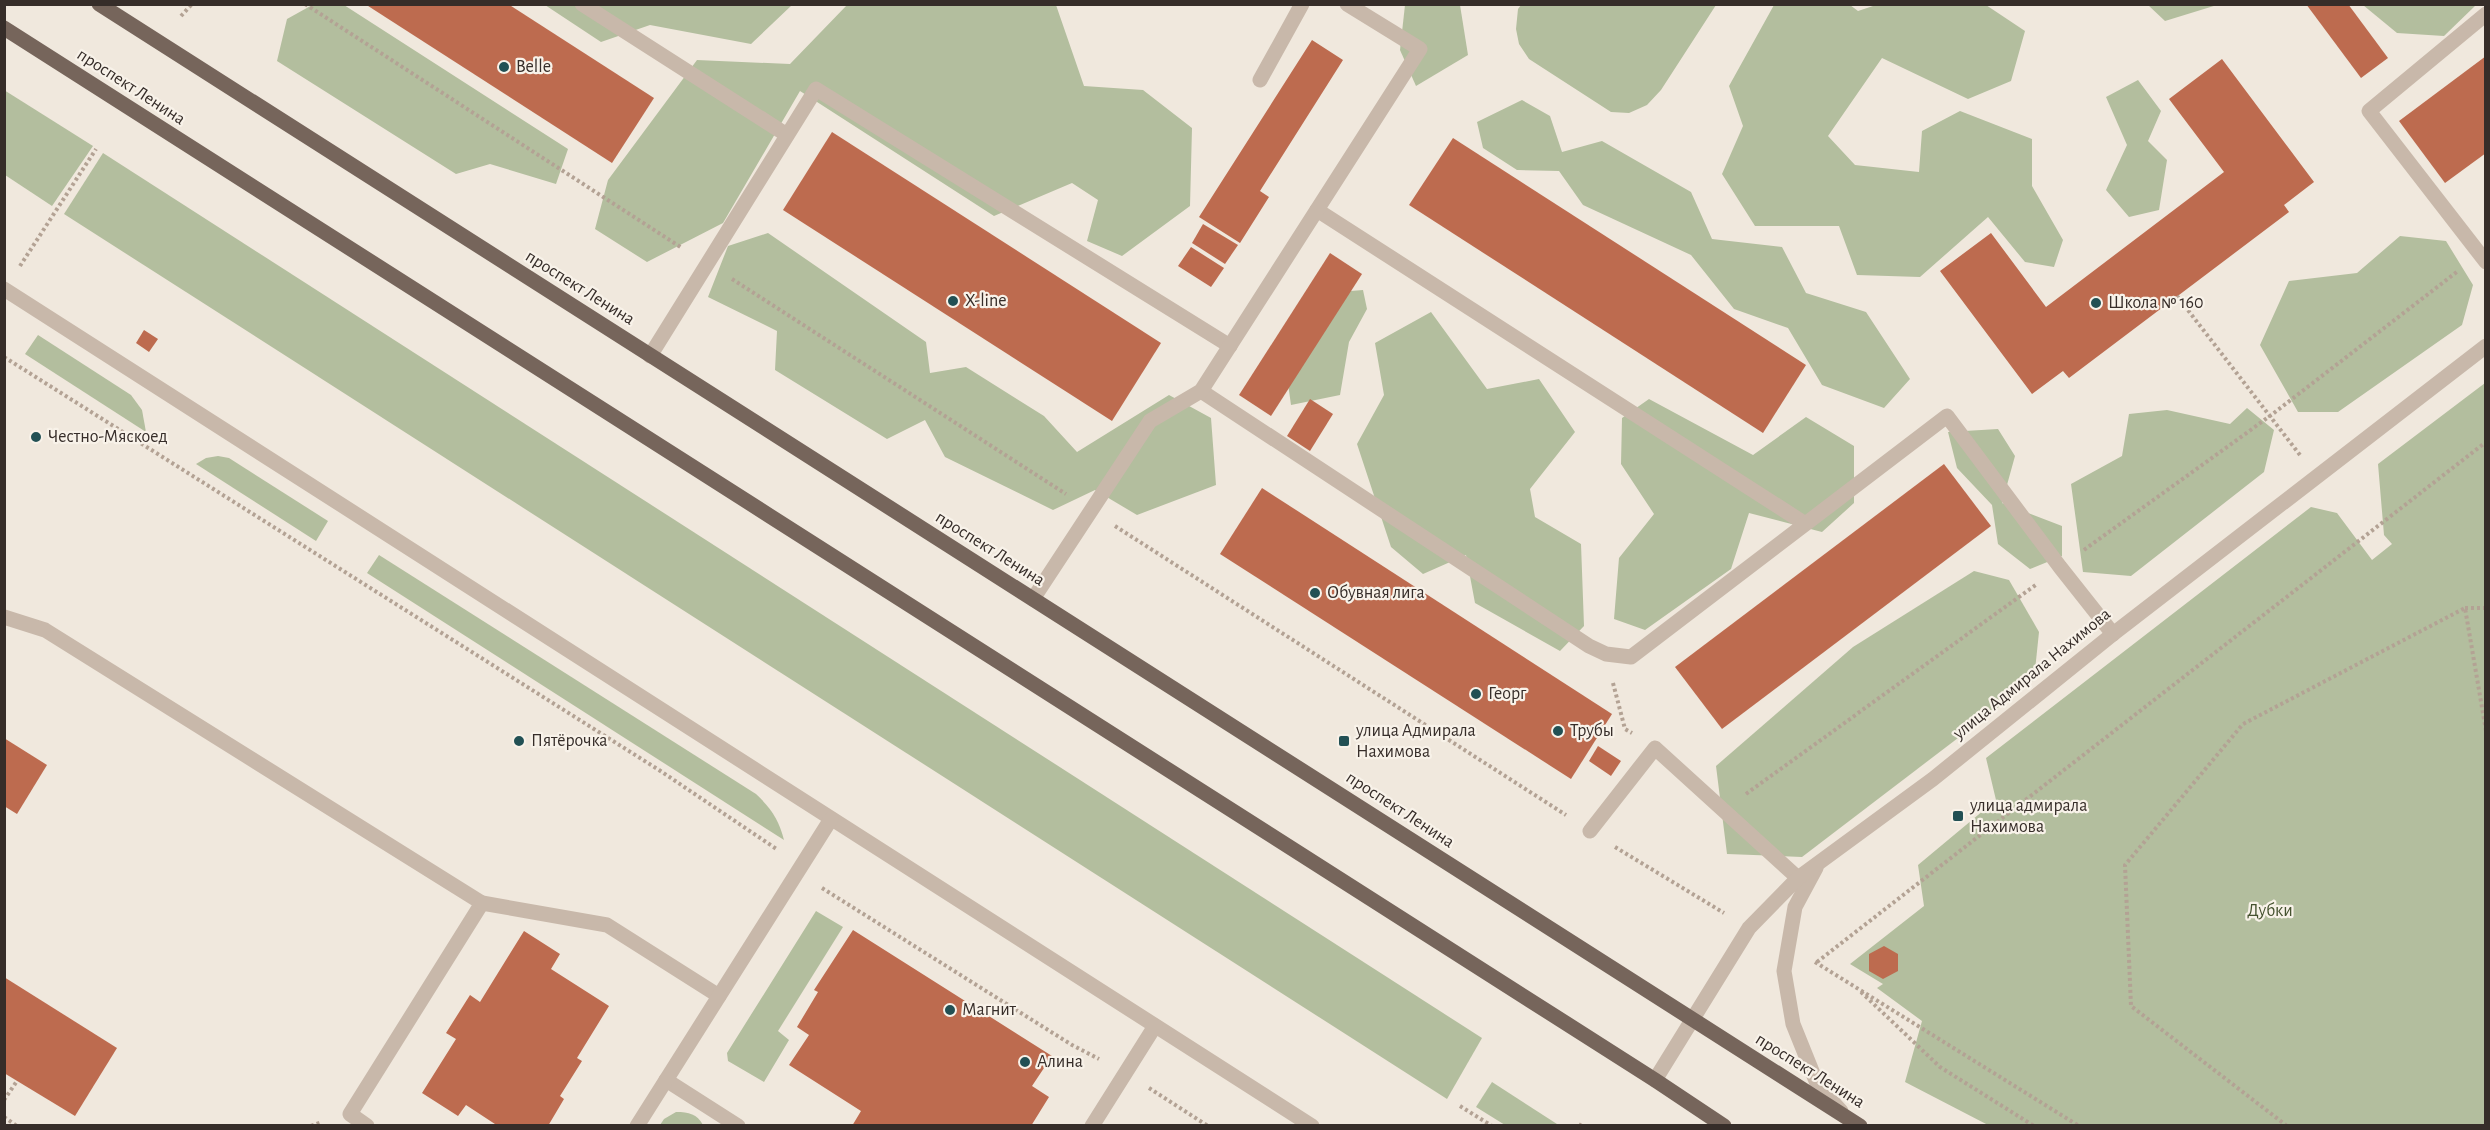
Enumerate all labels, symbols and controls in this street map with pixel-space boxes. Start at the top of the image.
street label: проспект Ленина [74,45,188,129]
place label: Belle [516,58,551,76]
marker: Belle [497,60,511,74]
street label: проспект Ленина [522,247,638,329]
place label: X-line [965,292,1007,310]
marker: X-line [946,294,960,308]
place label: Школа № 160 [2108,294,2204,312]
marker: Школа № 160 [2089,296,2103,310]
place label: Честно-Мяскоед [48,428,168,446]
marker: Честно-Мяскоед [29,430,43,444]
street label: проспект Ленина [932,508,1048,590]
place label: Обувная лига [1327,583,1425,602]
marker: Обувная лига [1308,586,1322,600]
street label: улица Адмирала Нахимова [1949,605,2114,744]
place label: Георг [1488,685,1527,703]
marker: Георг [1469,687,1483,701]
place label: Трубы [1570,721,1614,740]
place label: улица Адмирала Нахимова [1355,722,1476,761]
marker: Трубы [1551,724,1565,738]
place label: Пятёрочка [531,732,608,750]
marker: Пятёрочка [512,734,526,748]
marker: улица Адмирала Нахимова [1337,734,1351,748]
street label: проспект Ленина [1343,768,1457,852]
place label: улица адмирала Нахимова [1969,797,2087,836]
marker: улица адмирала Нахимова [1951,809,1965,823]
park label: Дубки [2247,901,2293,920]
place label: Магнит [962,1001,1017,1019]
marker: Магнит [943,1003,957,1017]
street label: проспект Ленина [1752,1030,1868,1112]
place label: Алина [1037,1053,1083,1071]
marker: Алина [1018,1055,1032,1069]

